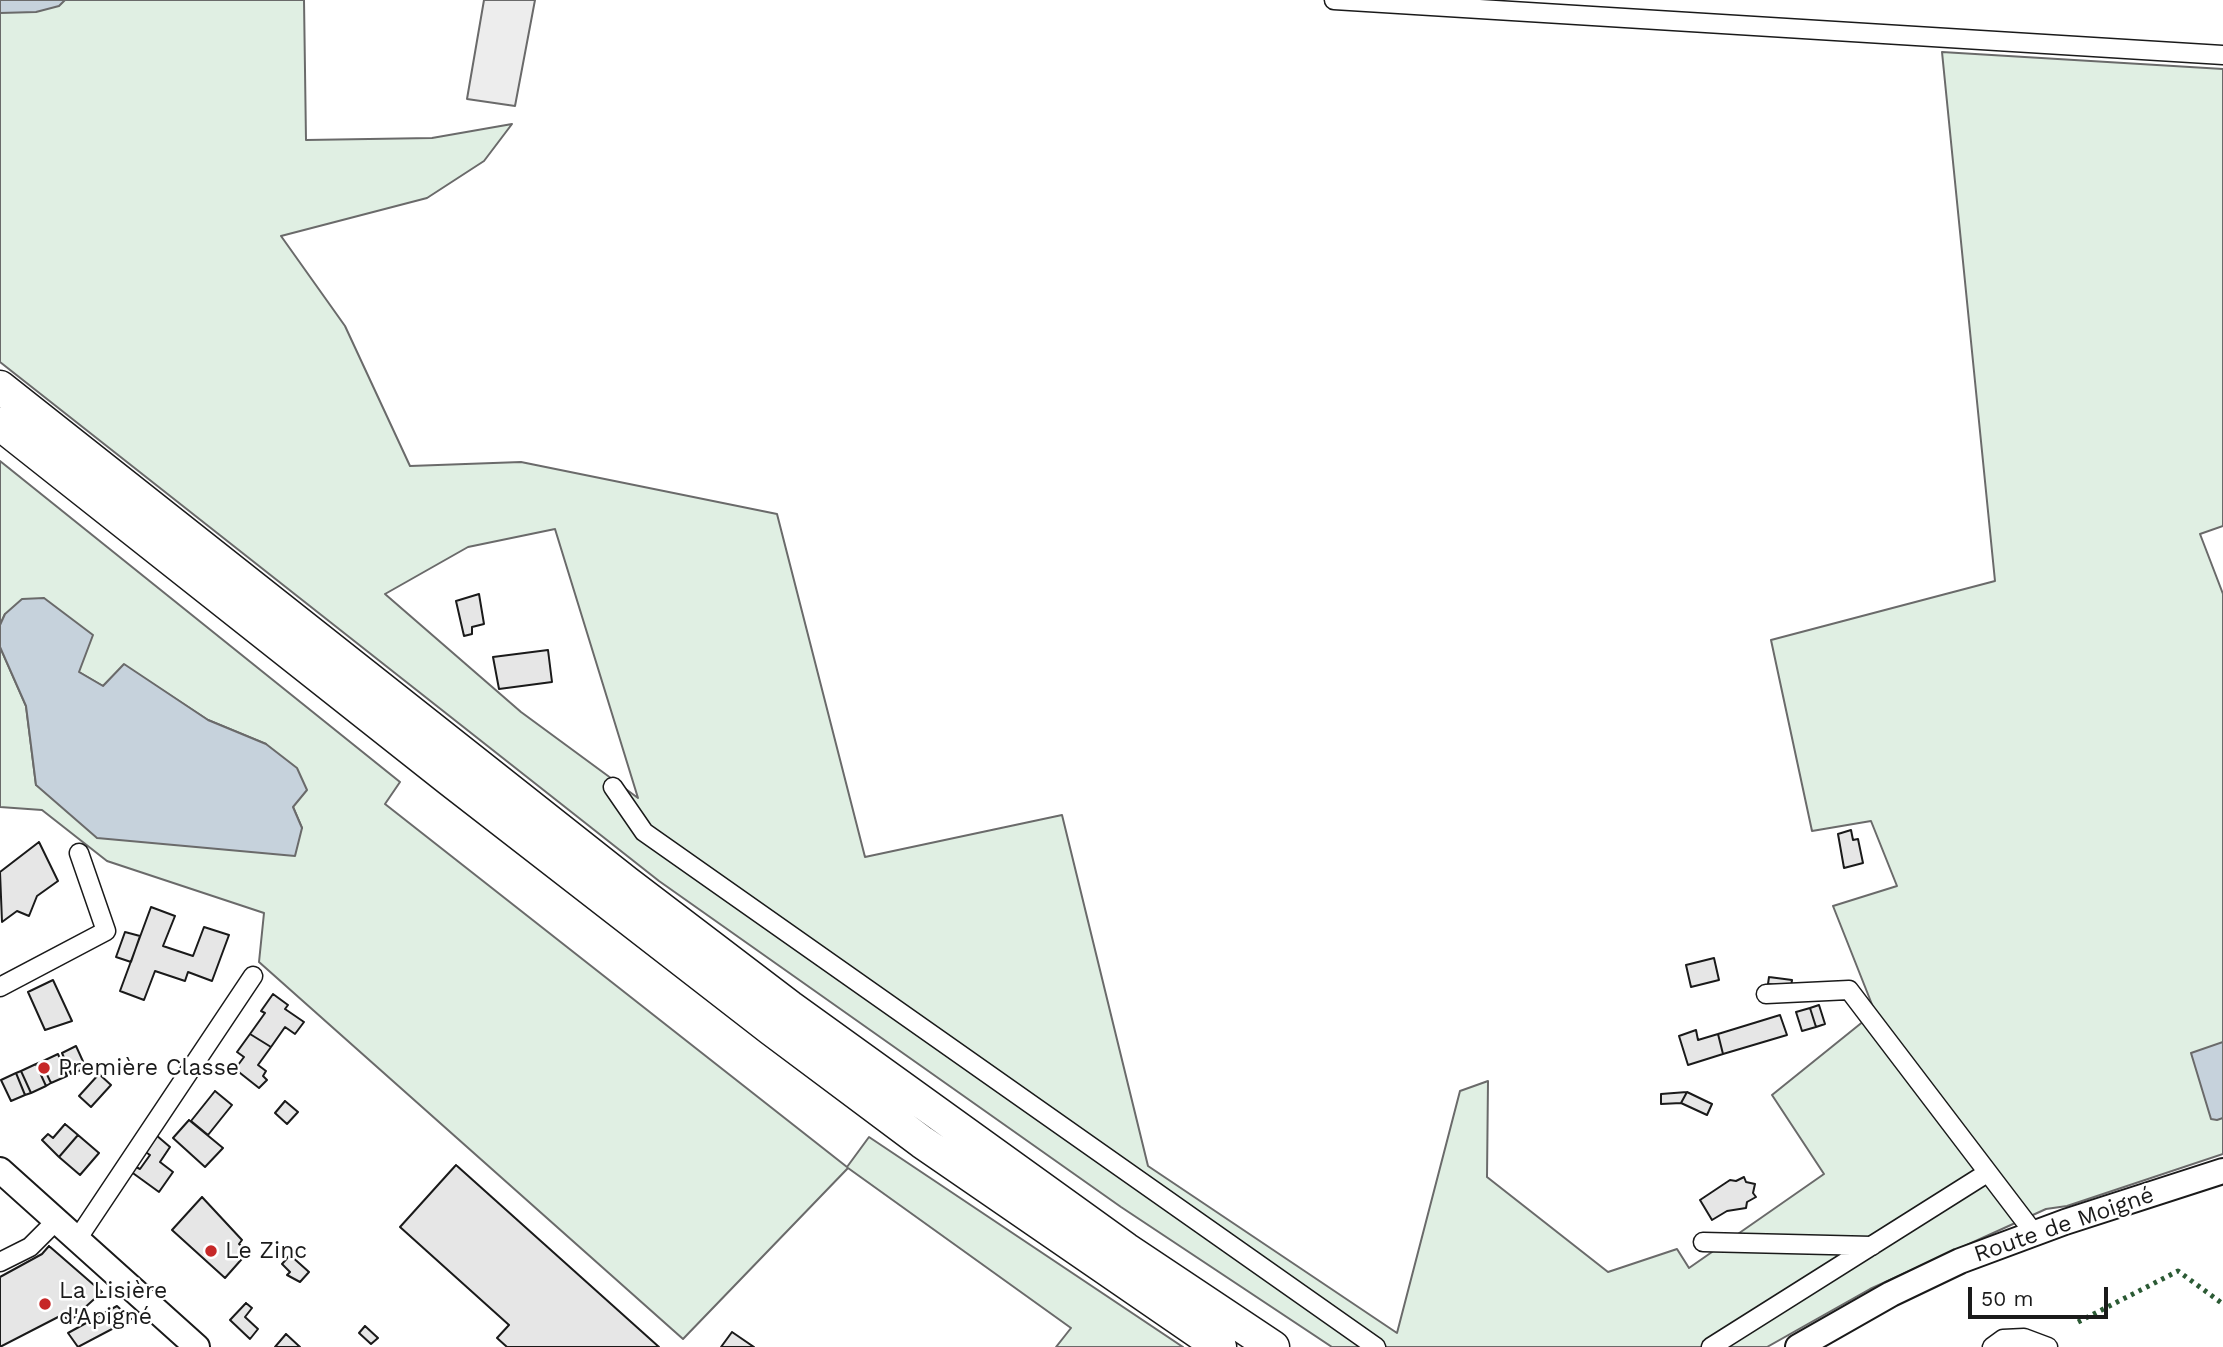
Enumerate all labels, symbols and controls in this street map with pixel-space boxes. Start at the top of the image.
place label: Première Classe [58,1054,239,1082]
marker: Première Classe [36,1060,52,1076]
street label: Route de Moigné [1970,1181,2158,1269]
place label: Le Zinc [225,1237,307,1265]
marker: Le Zinc [203,1243,219,1259]
scale bar [1971,1274,2111,1318]
place label: La Lisière d'Apigné [59,1277,167,1331]
text: 50 m [1981,1286,2033,1311]
marker: La Lisière d'Apigné [37,1296,53,1312]

